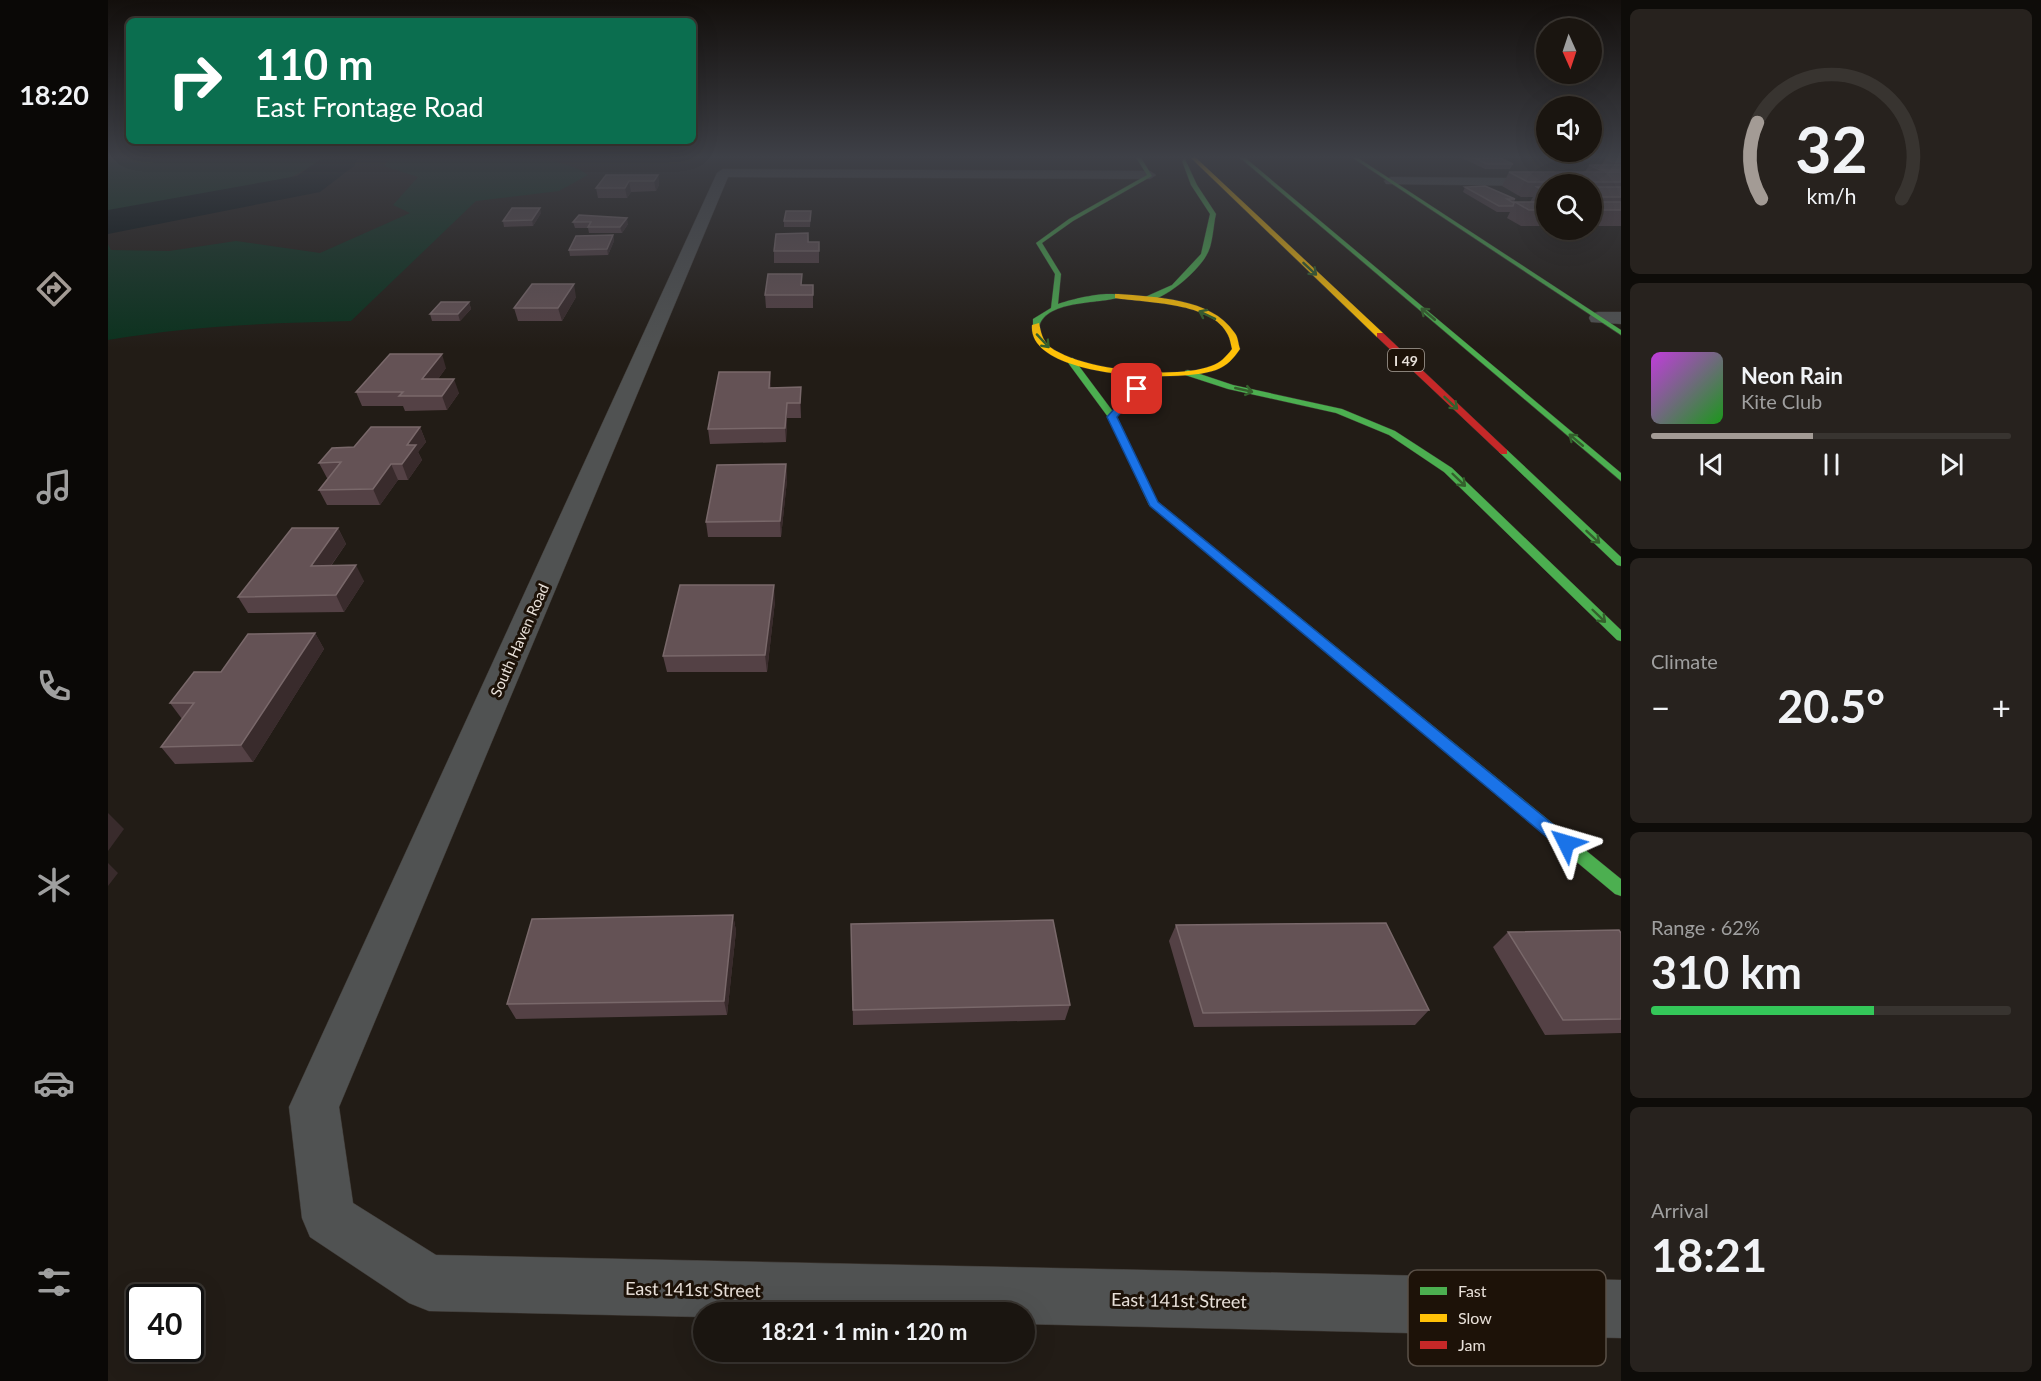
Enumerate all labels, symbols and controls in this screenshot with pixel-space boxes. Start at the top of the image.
north arrow [1536,18,1602,84]
map controls [1536,18,1602,240]
text: 110 m [255,39,373,89]
icon: right [156,42,234,120]
text: 18:20 [19,78,89,111]
text: East Frontage Road [255,90,484,123]
button: sound [1536,96,1602,162]
text: 32 [1795,111,1867,186]
button: search [1536,174,1602,240]
text: km/h [1806,183,1856,209]
one-way arrow [1302,262,1317,276]
icon: directions [33,268,75,310]
one-way arrow [1420,308,1436,321]
one-way arrow [1199,309,1217,321]
one-way arrow [1036,334,1050,349]
road number: I 49 [1388,349,1424,371]
text: Neon Rain [1741,362,1843,389]
pin [1111,363,1162,414]
icon: arrive [1120,372,1153,405]
one-way arrow [1233,385,1253,396]
text: Kite Club [1741,389,1822,413]
one-way arrow [1444,396,1459,410]
one-way arrow [1568,434,1584,447]
icon: previous [1695,448,1728,481]
icon: pause [1815,448,1848,481]
icon: next [1935,448,1968,481]
icon: music [33,466,75,508]
one-way arrow [1451,473,1466,488]
one-way arrow [1585,530,1600,544]
street label: South Haven Road [486,581,552,699]
one-way arrow [1592,608,1607,623]
text: Climate [1651,649,1718,673]
icon: phone [33,665,75,707]
text: 20.5° [1777,679,1885,733]
text: − [1651,687,1670,727]
text: + [1992,687,2011,727]
position arrow [1534,811,1598,875]
icon: climate [33,864,75,906]
text: Range · 62% [1651,915,1760,939]
text: 310 km [1651,945,1802,999]
icon: car [33,1062,75,1104]
text: Arrival [1651,1198,1709,1222]
text: 18:21 [1651,1228,1767,1282]
icon: filters [33,1261,75,1303]
legend [1408,1270,1606,1366]
street label: East 141st Street [625,1277,762,1301]
text: Fast [1458,1281,1487,1300]
speed limit sign: 40 [126,1284,204,1362]
street label: East 141st Street [1111,1288,1248,1312]
text: Slow [1458,1308,1492,1327]
text: 18:21 · 1 min · 120 m [761,1318,967,1345]
text: Jam [1458,1335,1486,1354]

